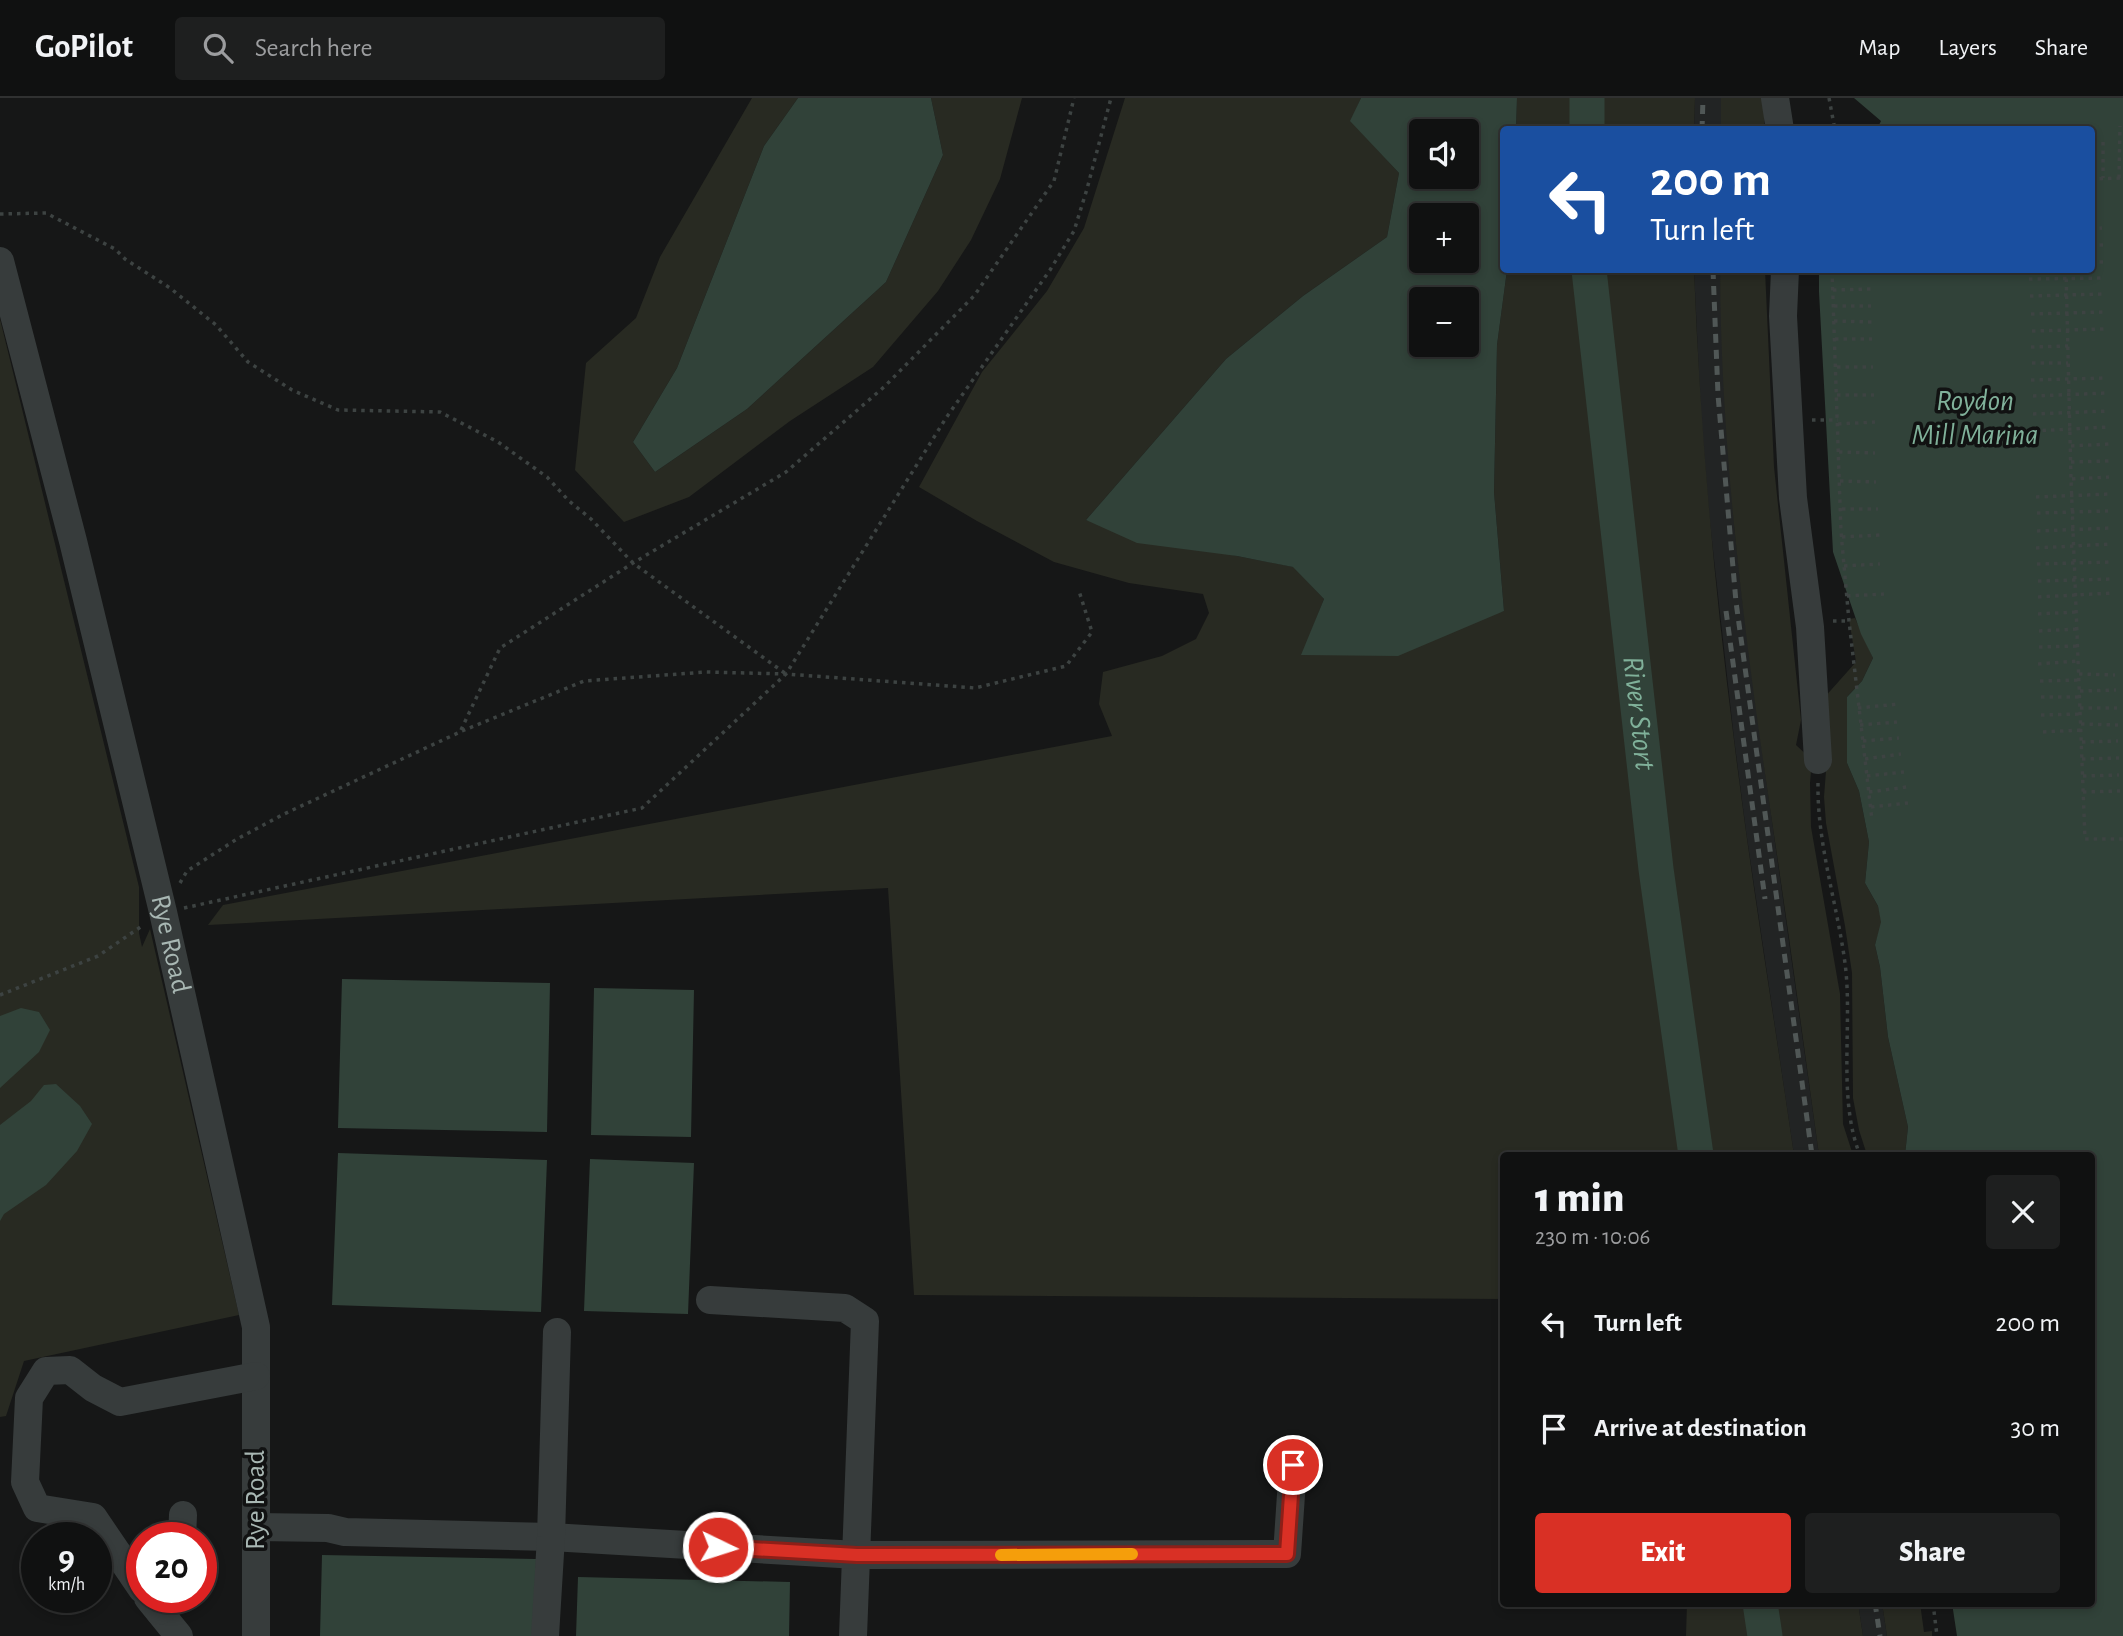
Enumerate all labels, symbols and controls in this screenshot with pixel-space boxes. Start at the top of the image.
search box [175,17,665,80]
icon: search [199,29,237,67]
text: GoPilot [35,31,133,64]
text: Search here [255,35,372,61]
text: Map [1858,36,1900,60]
text: Layers [1938,36,1997,60]
text: Share [2035,36,2088,60]
map controls [1409,119,1479,357]
button: sound [1409,119,1479,189]
icon: left [1535,154,1626,245]
text: 200 m [1650,156,1771,205]
button: + [1409,203,1479,273]
text: Turn left [1650,214,1754,246]
button: − [1409,287,1479,357]
water label: Roydon Mill Marina [1912,386,2039,450]
water label: River Stort [1617,655,1660,772]
street label: Rye Road [145,892,195,996]
button: close [1986,1175,2060,1249]
text: 1 min [1535,1177,1624,1219]
text: 230 m · 10:06 [1535,1226,1650,1249]
icon: left [1535,1305,1573,1343]
text: Turn left [1594,1310,1682,1336]
text: 200 m [1996,1310,2060,1336]
icon: arrive [1535,1410,1573,1448]
text: Arrive at destination [1594,1415,1807,1441]
text: 30 m [2010,1415,2060,1441]
pin [1263,1435,1323,1495]
icon: arrive [1274,1446,1312,1484]
street label: Rye Road [242,1450,270,1550]
position arrow [681,1510,755,1584]
button: Exit [1535,1513,1791,1593]
button: Share [1805,1513,2060,1593]
speed limit sign: 20 [126,1522,217,1613]
text: 9 [58,1541,75,1576]
text: km/h [48,1576,85,1594]

